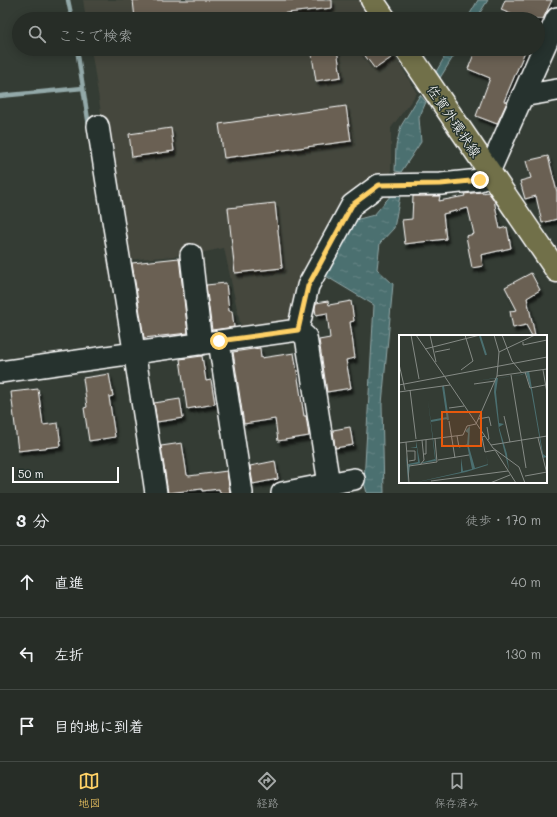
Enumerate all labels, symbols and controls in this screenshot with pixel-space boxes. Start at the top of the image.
search box [12,12,545,56]
icon: search [26,23,48,45]
text: ここで検索 [58,25,133,45]
street label: 佐賀外環状線 [423,81,486,161]
route end [471,171,489,189]
route start [210,332,228,350]
inset map [399,335,547,483]
scale bar [12,465,119,484]
text: 50 m [18,466,44,481]
text: 3 分 [16,509,49,531]
text: 徒歩 · 170 m [465,511,541,528]
icon: ahead [16,571,38,593]
text: 直進 [54,572,84,592]
text: 40 m [511,573,541,590]
icon: left [16,643,38,665]
text: 左折 [54,644,84,664]
text: 130 m [505,645,541,662]
icon: arrive [16,715,38,737]
text: 目的地に到着 [54,716,144,736]
tab: 地図 [78,770,100,810]
tab: 経路 [256,770,278,810]
tab: 保存済み [435,770,479,810]

